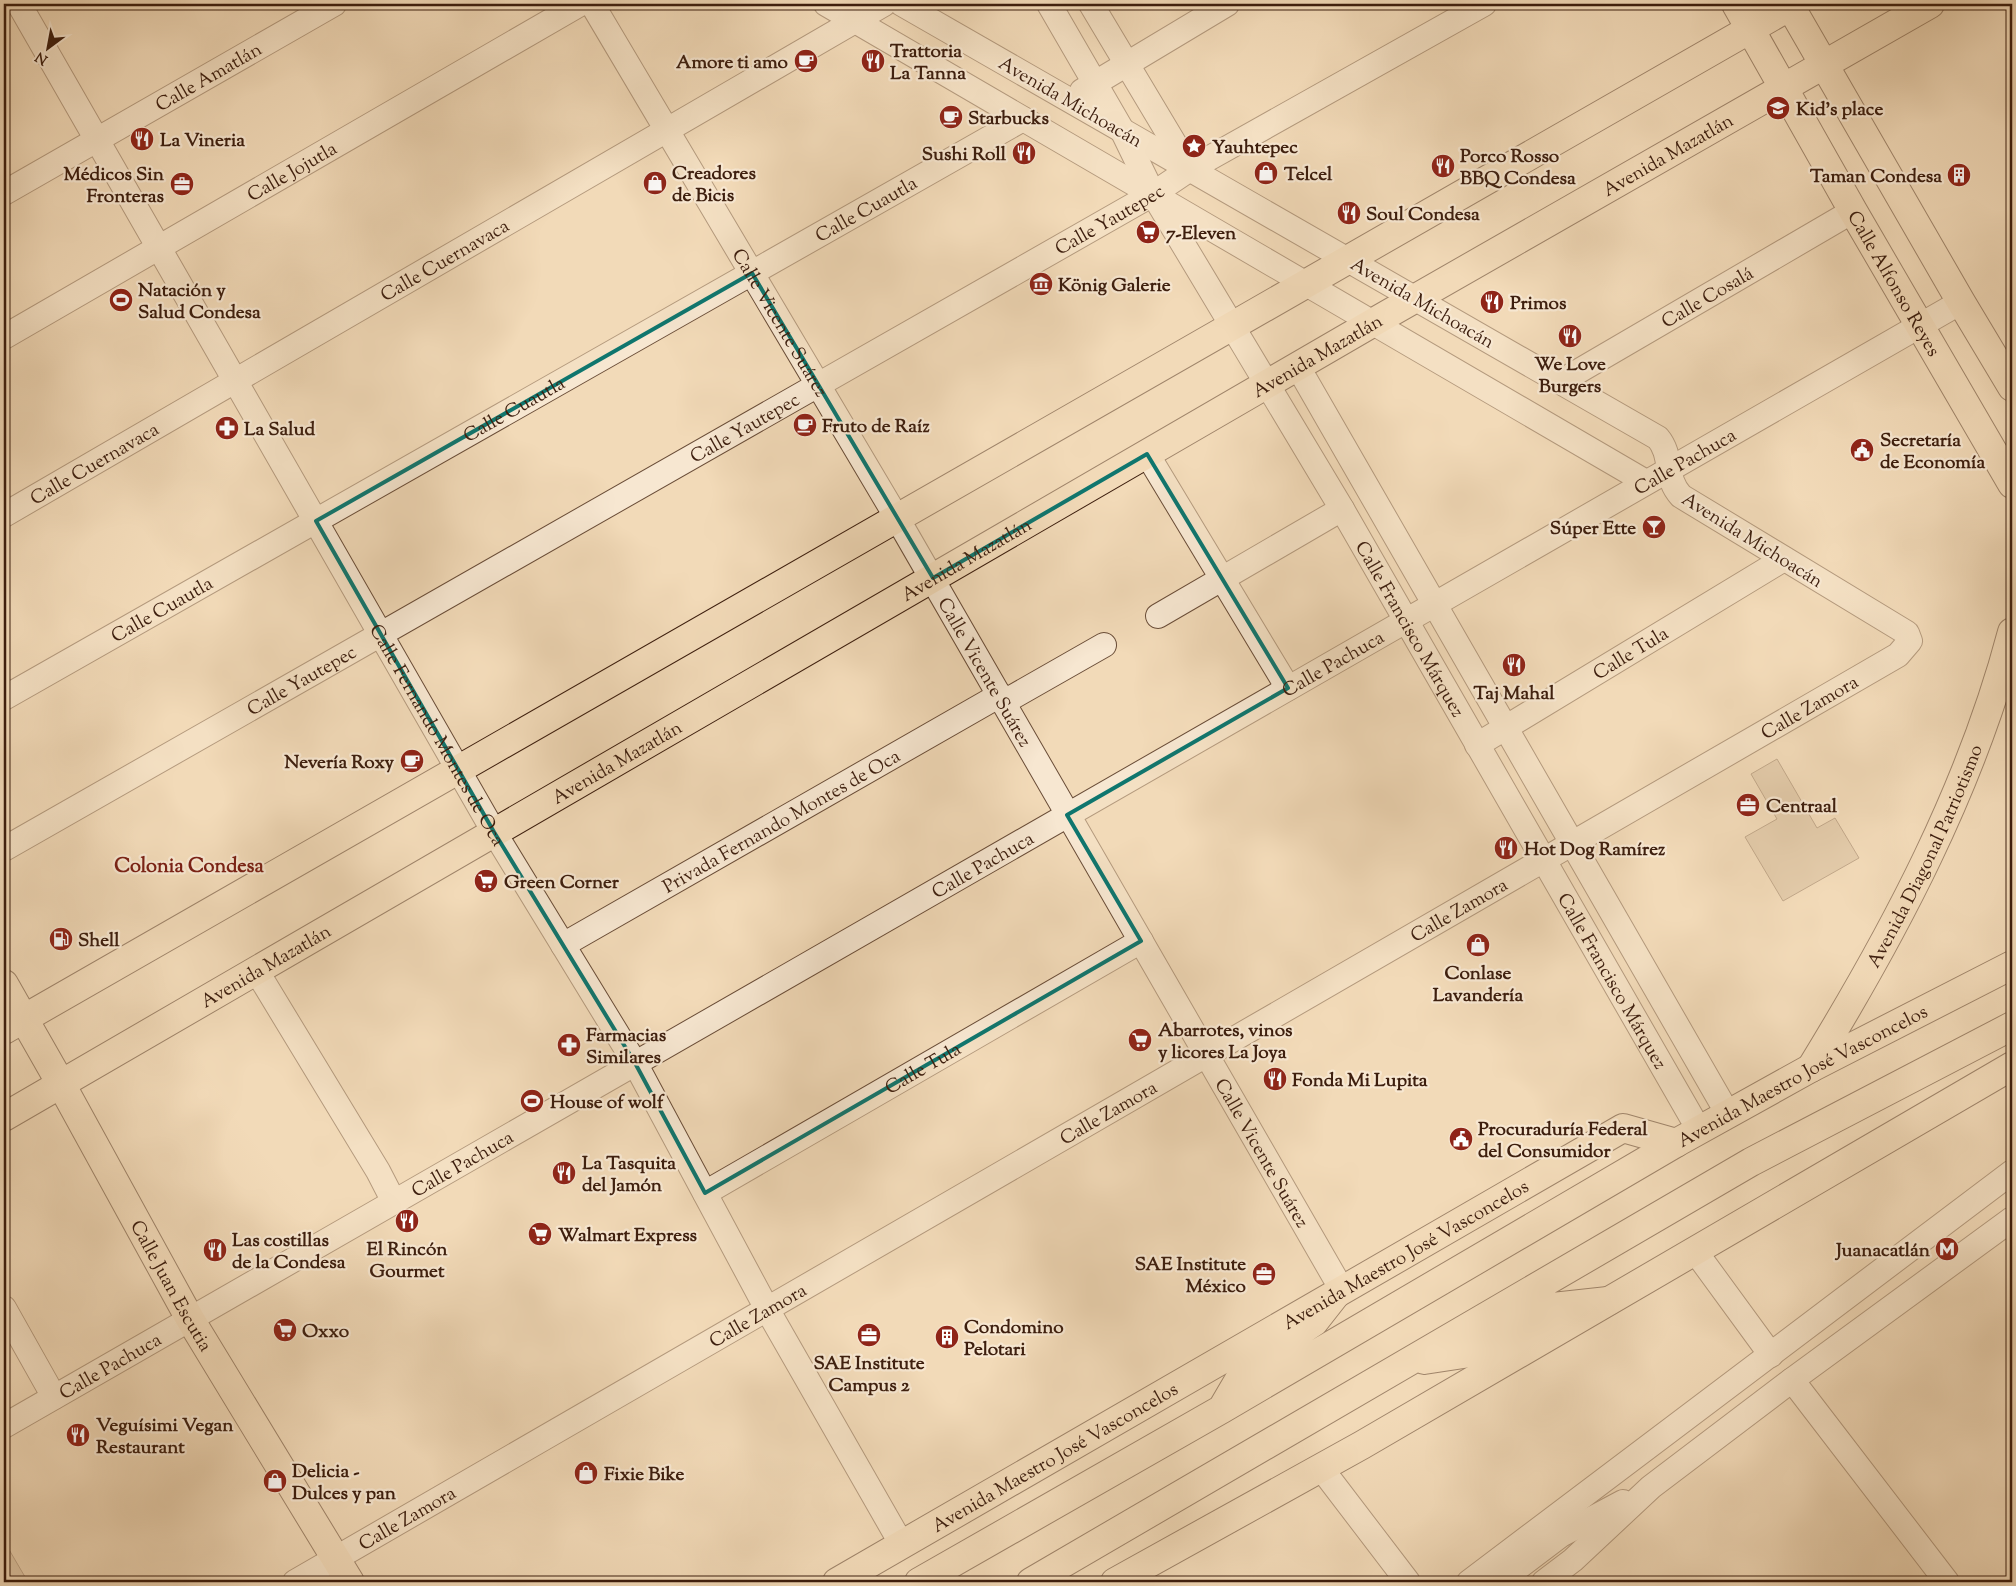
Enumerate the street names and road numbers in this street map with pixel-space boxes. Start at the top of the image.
street label: Calle Amatlán [151,37,267,120]
street label: Avenida Michoacán [993,51,1147,155]
street label: Avenida Mazatlán [1598,108,1739,204]
street label: Calle Jojutla [243,136,343,210]
street label: Calle Cuautla [811,171,923,250]
street label: Calle Yautepec [1051,179,1171,263]
street label: Calle Alfonso Reyes [1840,206,1946,362]
street label: Calle Cuernavaca [376,213,515,310]
street label: Calle Vicente Suárez [724,244,833,403]
street label: Avenida Michoacán [1345,252,1499,356]
street label: Calle Cosalá [1657,261,1759,336]
street label: Avenida Mazatlán [1248,309,1388,406]
street label: Calle Cuautla [459,371,571,450]
street label: Calle Yautepec [686,387,805,471]
street label: Calle Cuernavaca [26,417,165,513]
street label: Calle Pachuca [1630,423,1742,503]
street label: Avenida Michoacán [1676,487,1828,596]
street label: Avenida Mazatlán [897,513,1037,610]
street label: Calle Francisco Márquez [1347,537,1470,723]
street label: Calle Cuautla [107,571,219,650]
street label: Calle Vicente Suárez [930,593,1037,753]
street label: Calle Fernando Montes de Oca [361,620,511,852]
street label: Calle Tula [1589,621,1674,688]
street label: Calle Pachuca [1278,625,1390,705]
street label: Calle Yautepec [243,640,362,724]
street label: Calle Zamora [1757,670,1864,747]
street label: Avenida Mazatlán [547,715,688,812]
street label: Avenida Diagonal Patriotismo [1862,741,1991,973]
street label: Privada Fernando Montes de Oca [658,744,906,901]
street label: Calle Pachuca [927,826,1040,906]
street label: Calle Zamora [1406,872,1514,950]
street label: Calle Francisco Márquez [1550,889,1672,1075]
street label: Avenida Mazatlán [196,919,337,1016]
street label: Avenida Maestro José Vasconcelos [1673,999,1933,1156]
street label: Calle Tula [880,1037,967,1102]
street label: Calle Vicente Suárez [1207,1074,1314,1233]
street label: Calle Zamora [1055,1075,1163,1153]
street label: Calle Pachuca [407,1125,519,1205]
street label: Avenida Maestro José Vasconcelos [1278,1174,1534,1338]
street label: Calle Juan Escutia [122,1216,218,1358]
street label: Calle Zamora [705,1278,812,1356]
street label: Calle Pachuca [55,1327,167,1407]
street label: Avenida Maestro José Vasconcelos [927,1377,1184,1540]
street label: Calle Zamora [354,1481,462,1558]

